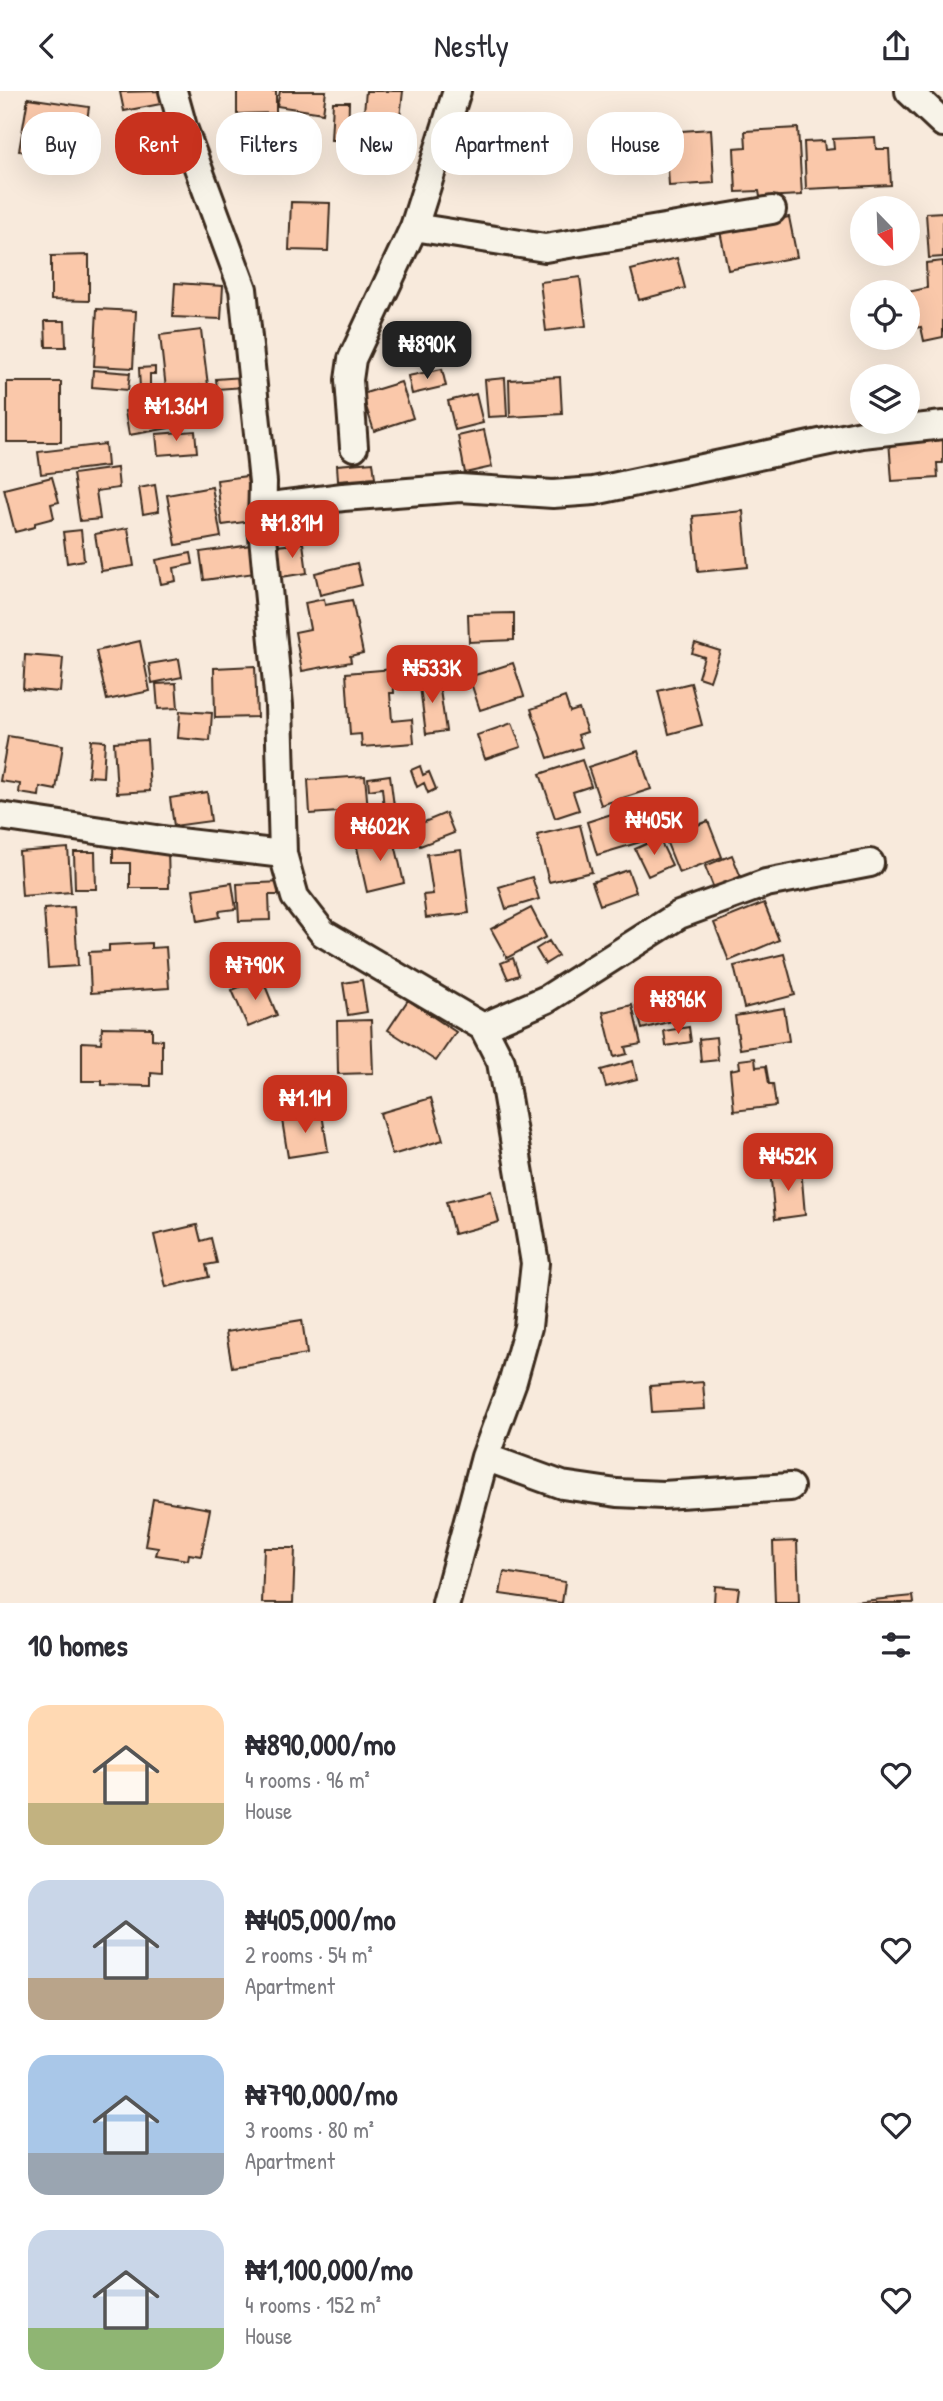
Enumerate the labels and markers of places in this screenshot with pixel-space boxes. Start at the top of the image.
pin: ₦890K [378,321,476,381]
pin: ₦1.36M [119,383,233,443]
pin: ₦1.81M [235,501,349,560]
pin: ₦533K [383,645,481,705]
pin: ₦405K [605,797,703,857]
pin: ₦602K [331,803,429,863]
pin: ₦790K [206,943,304,1002]
pin: ₦896K [629,977,727,1036]
pin: ₦1.1M [256,1075,354,1135]
pin: ₦452K [739,1133,837,1193]

